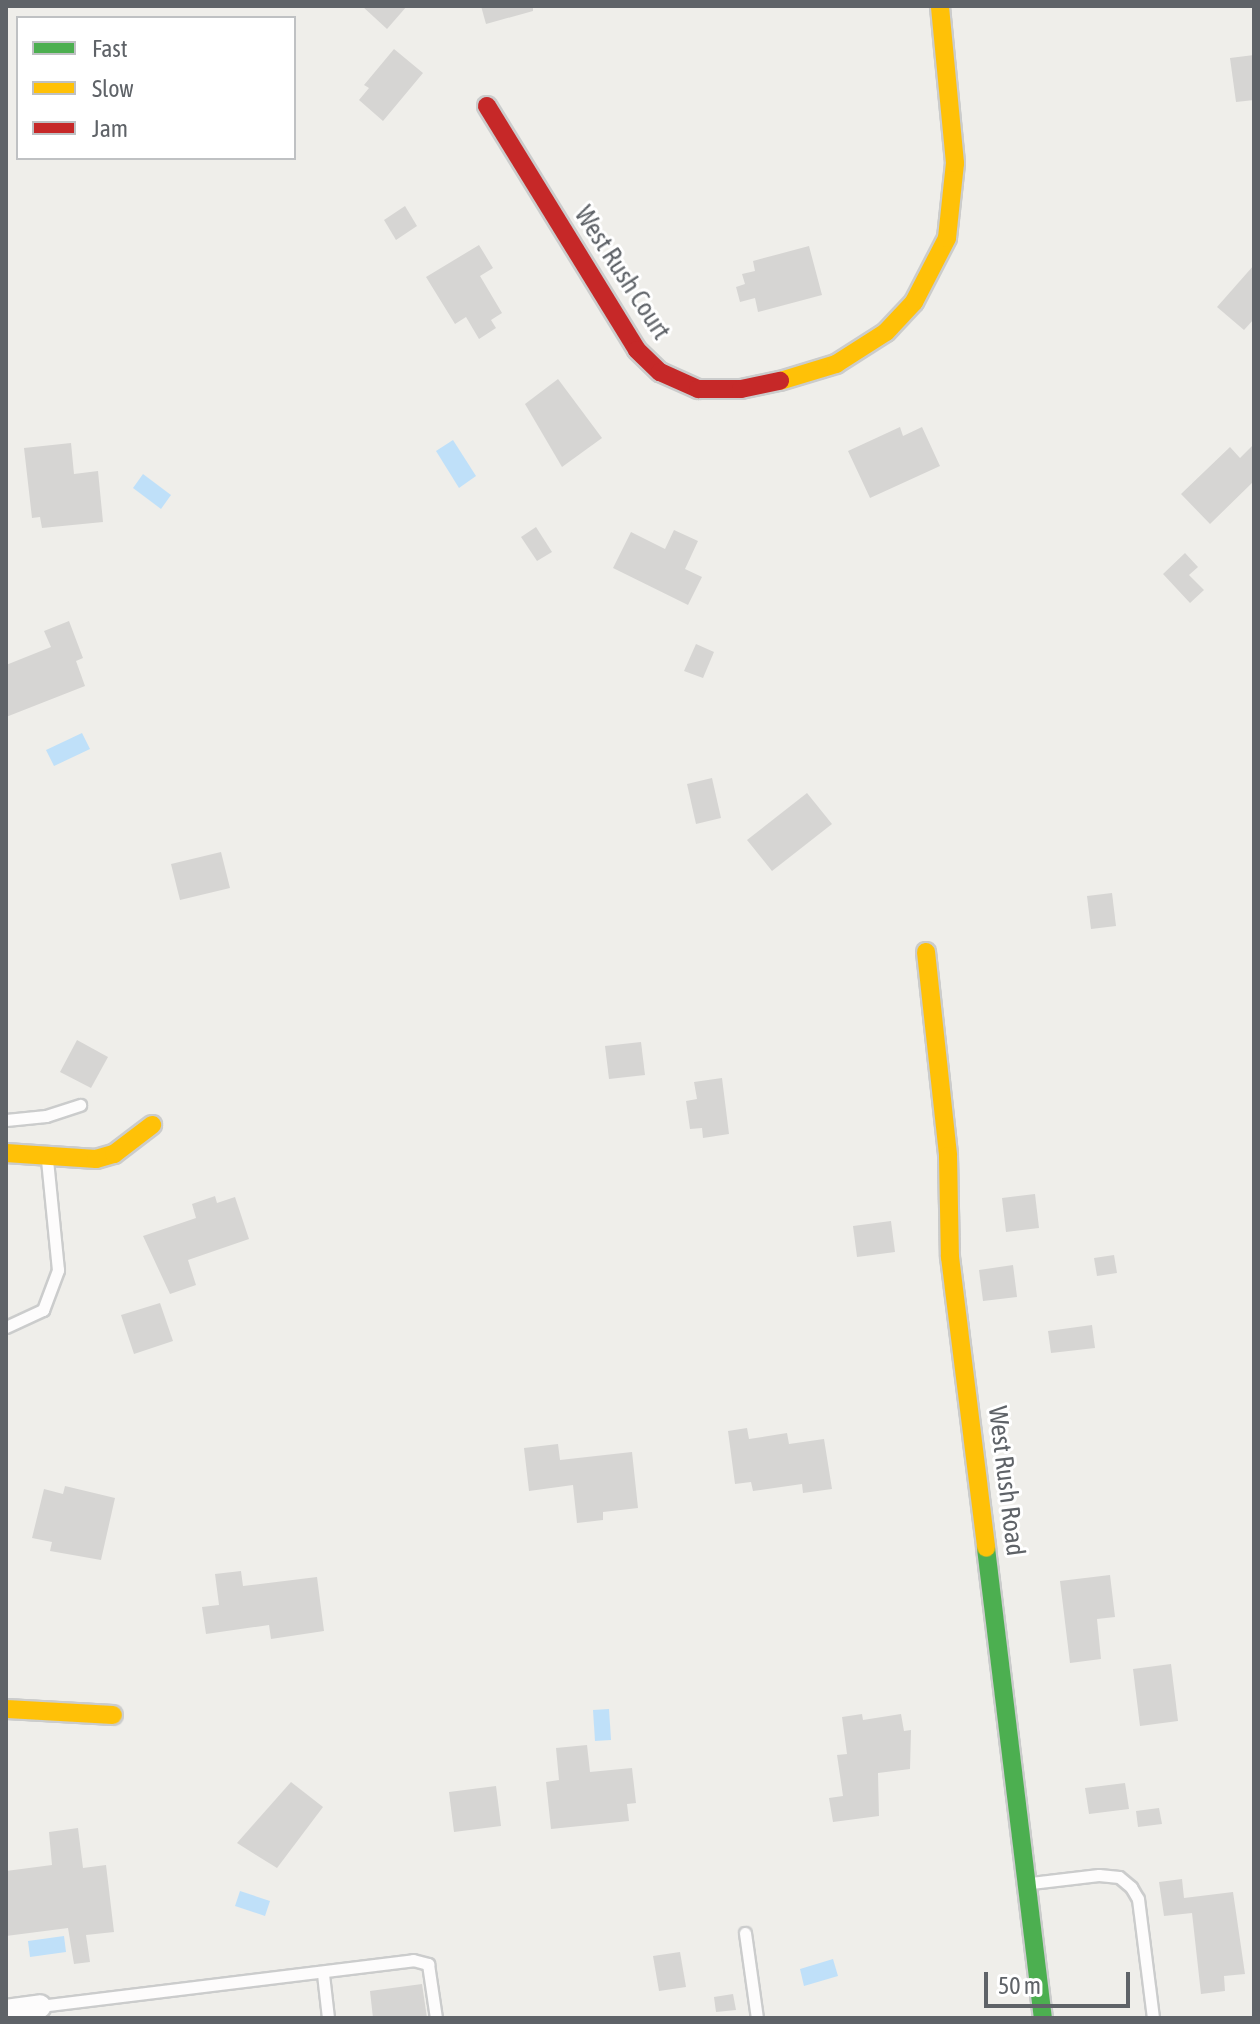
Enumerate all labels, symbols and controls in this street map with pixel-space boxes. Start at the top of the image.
legend [16,16,296,160]
text: Fast [92,35,128,62]
text: Slow [92,75,134,102]
text: Jam [92,115,128,142]
street label: West Rush Court [567,201,677,345]
street label: West Rush Road [981,1404,1031,1558]
scale bar [988,1956,1134,2006]
text: 50 m [998,1972,1041,1999]

